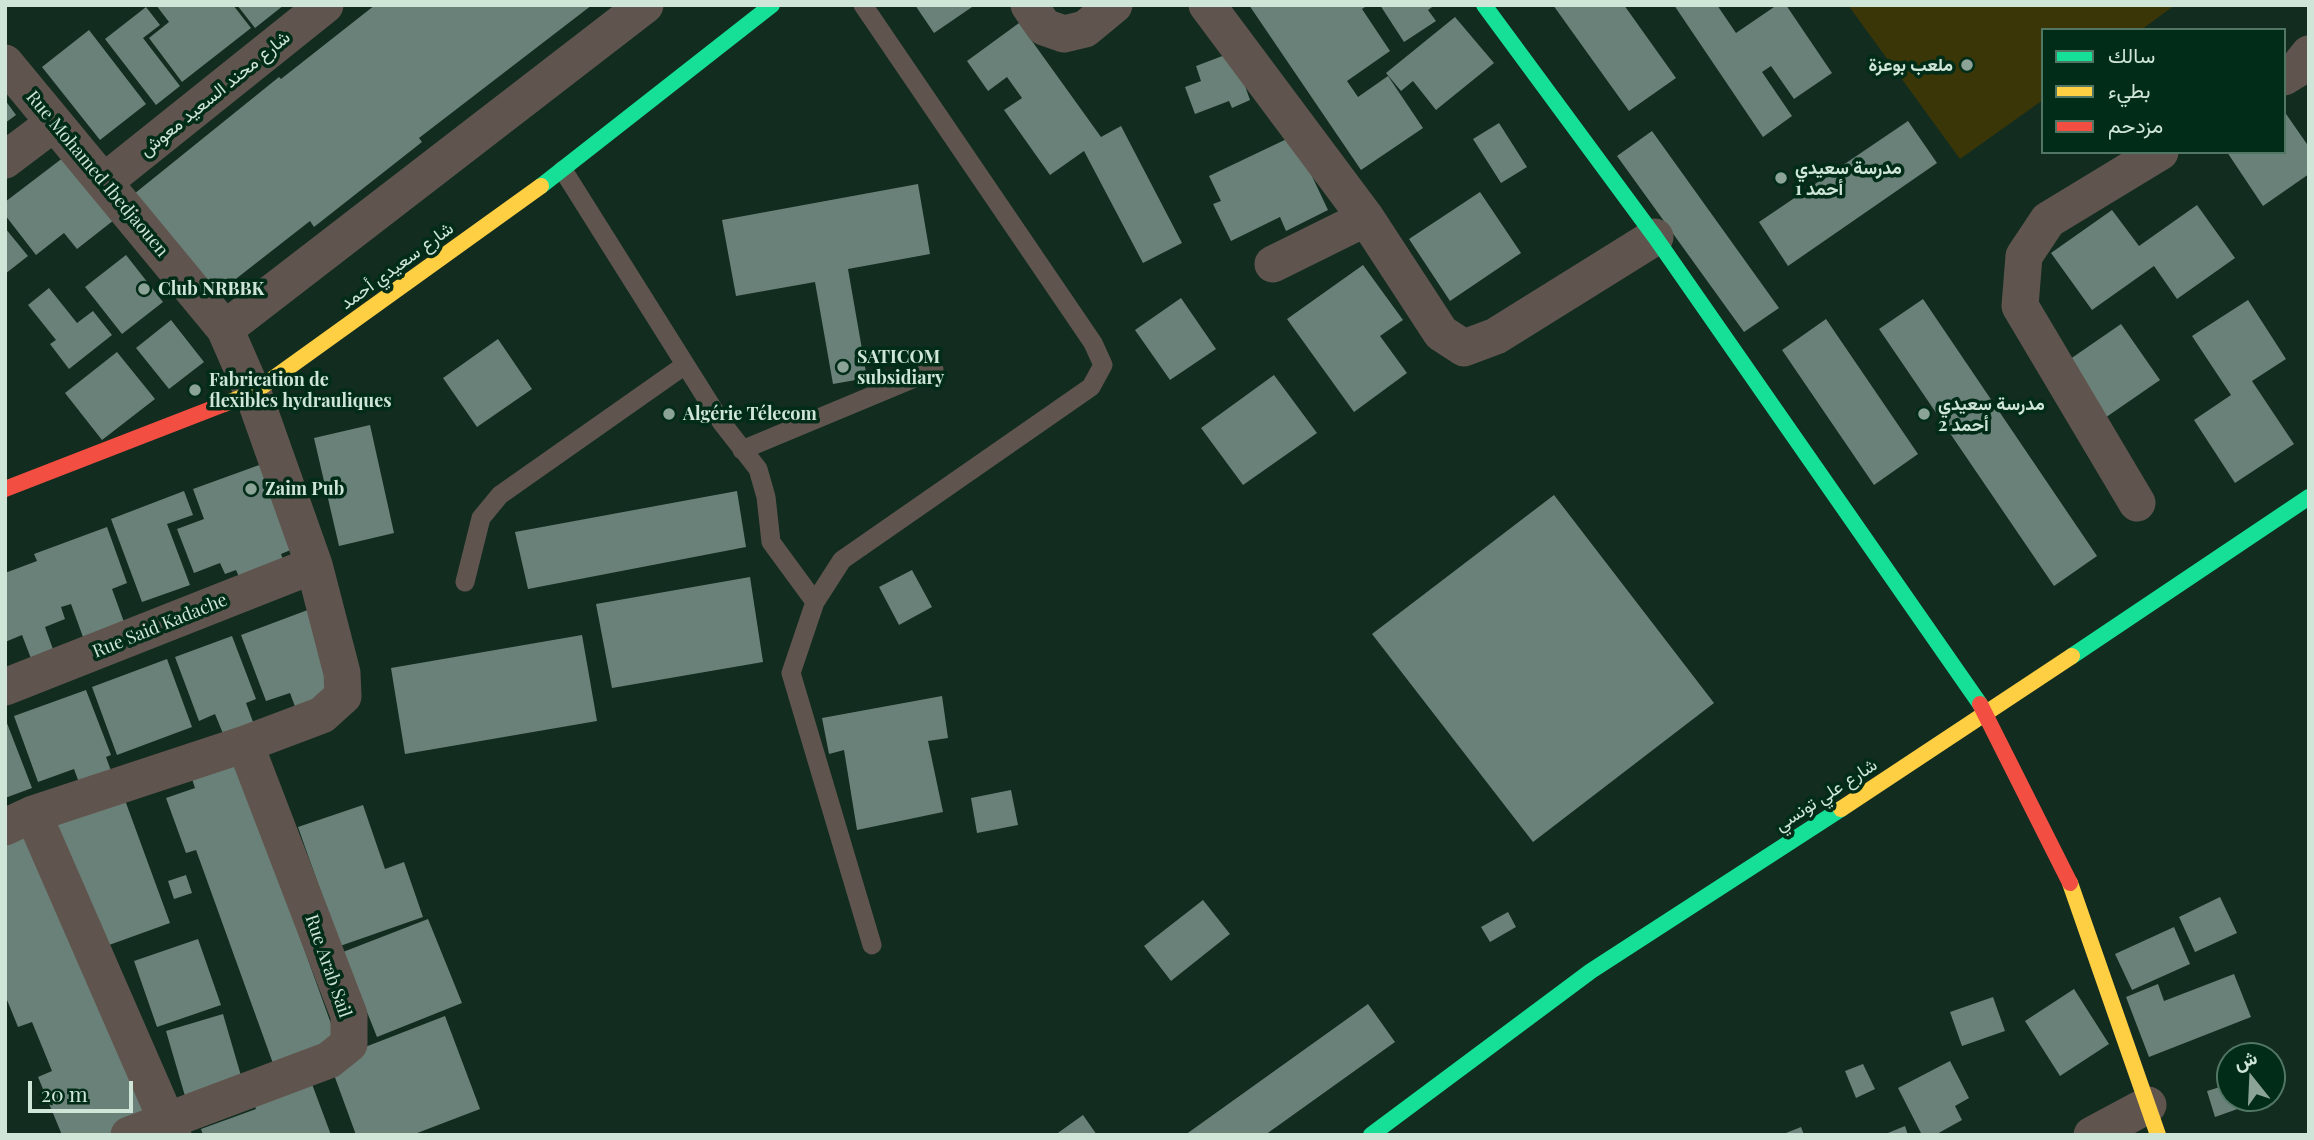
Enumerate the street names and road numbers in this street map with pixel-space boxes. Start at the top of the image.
street label: شارع محند السعيد معوش [135,27,295,161]
street label: Rue Mohamed Ibedjaouen [21,87,173,261]
street label: شارع سعيدي أحمد [336,218,458,314]
street label: Rue Said Kadache [90,589,230,663]
street label: شارع علي تونسي [1771,754,1881,836]
street label: Rue Arab Sail [300,912,356,1020]

